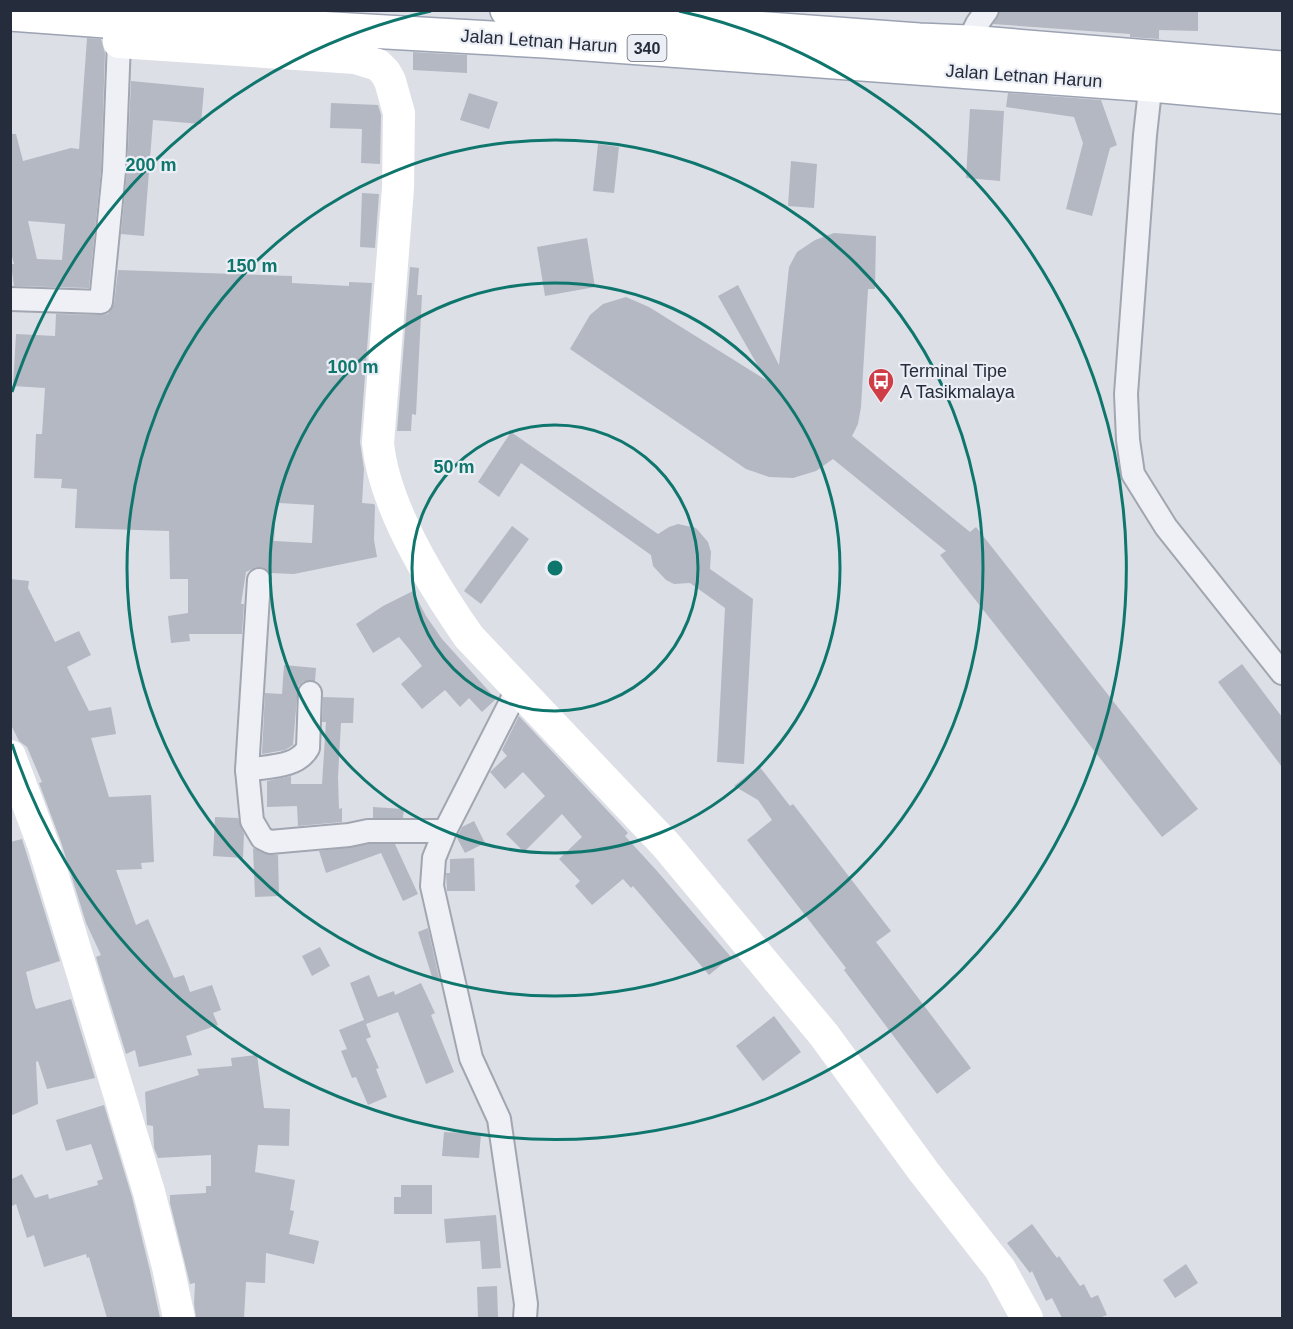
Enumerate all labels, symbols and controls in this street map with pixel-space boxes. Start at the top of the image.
street label: Jalan Letnan Harun [460,26,618,56]
road number: 340 [628,35,666,61]
street label: Jalan Letnan Harun [945,61,1103,91]
text: 200 m [125,155,177,175]
text: 150 m [226,256,278,276]
text: 100 m [327,357,379,377]
place label: Terminal Tipe A Tasikmalaya [900,361,1016,402]
bus stop icon: Terminal Tipe A Tasikmalaya [866,366,896,404]
text: 50 m [433,457,475,477]
centre of rings [545,558,565,578]

